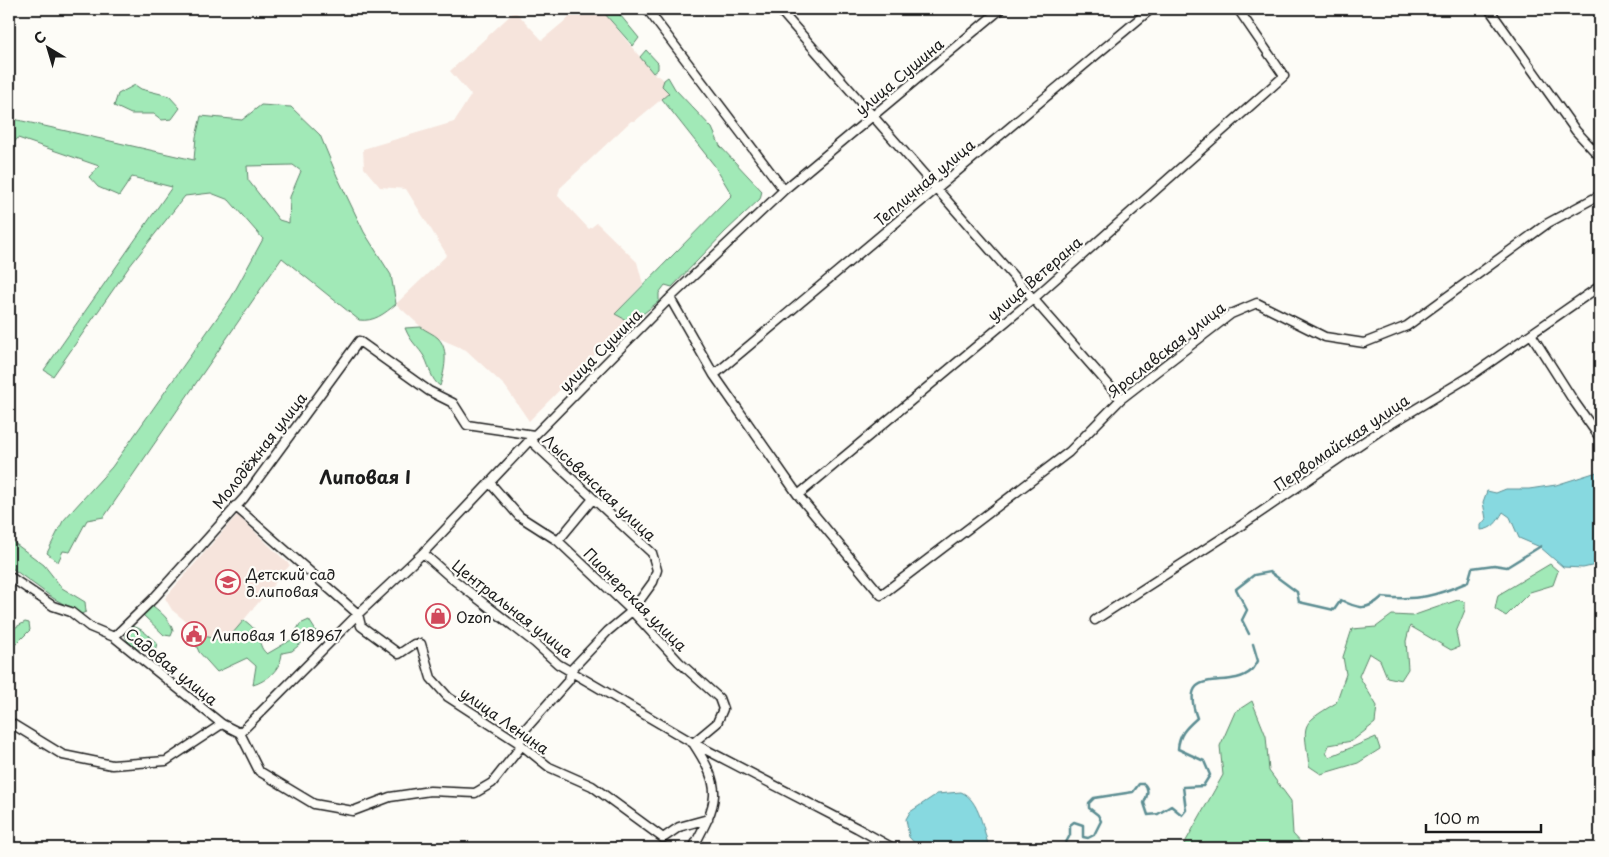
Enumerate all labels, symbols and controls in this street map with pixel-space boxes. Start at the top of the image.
north arrow [22,22,72,72]
text: С [29,26,50,49]
street label: улица Сушина [850,32,949,120]
street label: Тепличная улица [869,133,980,231]
street label: улица Ветерана [981,230,1087,326]
street label: Ярославская улица [1101,295,1230,403]
street label: улица Сушина [553,303,647,397]
street label: Молодёжная улица [206,386,312,513]
street label: Первомайская улица [1269,388,1414,496]
street label: Лысьвенская улица [538,428,662,546]
district label: Липовая I [319,463,411,490]
street label: Пионерская улица [579,542,693,656]
street label: Центральная улица [448,553,579,663]
place label: Детский сад д.липовая [245,562,335,602]
school or university icon: Детский сад д.липовая [215,569,241,595]
shop icon: Ozon [425,603,451,629]
place label: Ozon [456,605,492,628]
public building icon: Липовая 1 618967 [181,621,207,647]
street label: Садовая улица [121,622,224,711]
place label: Липовая 1 618967 [212,623,343,646]
street label: улица Ленина [456,681,555,760]
scale bar [1426,802,1542,834]
text: 100 m [1434,806,1480,829]

